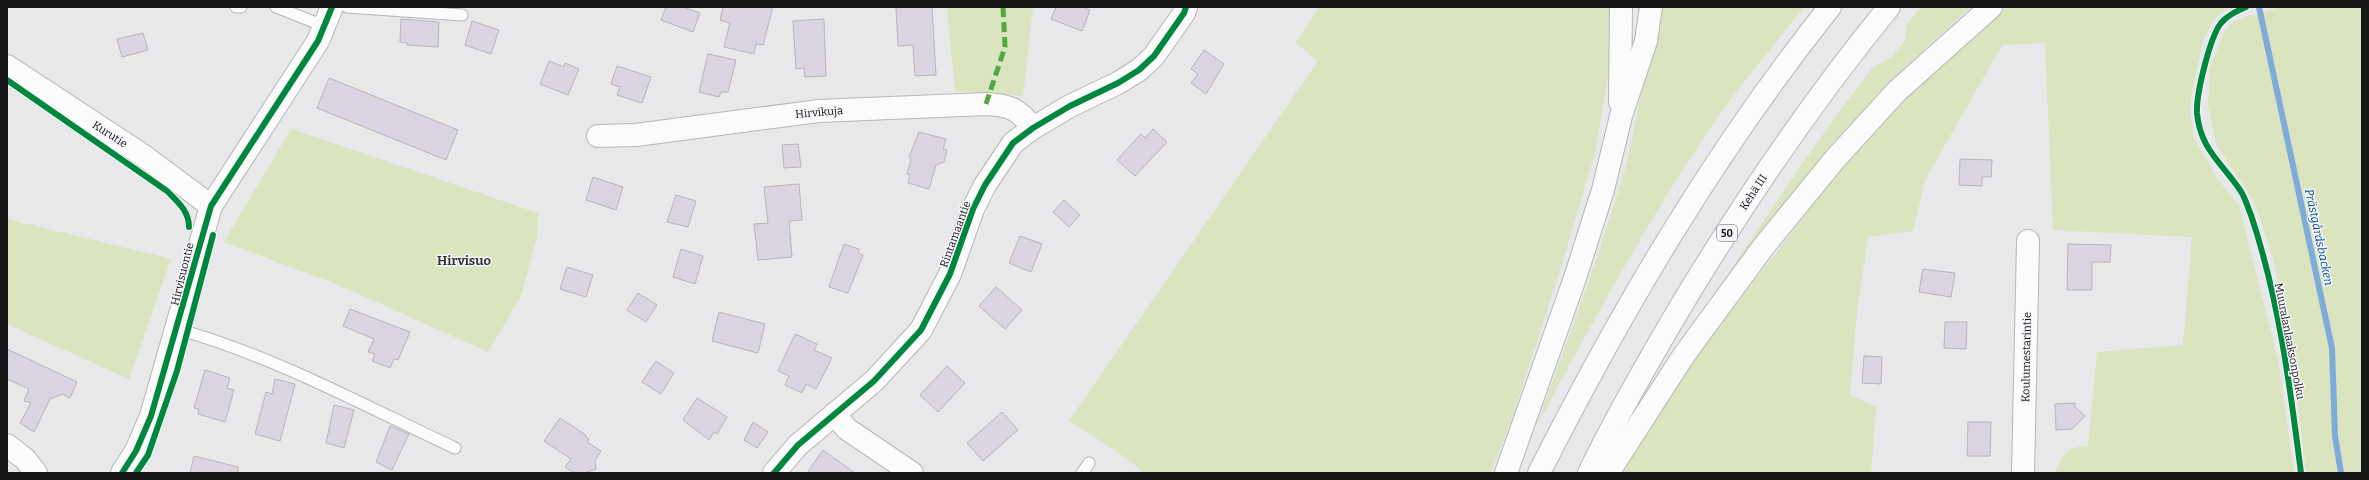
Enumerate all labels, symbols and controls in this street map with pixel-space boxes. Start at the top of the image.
street label: Hirvikuja [795,104,843,121]
street label: Kurutie [90,118,130,151]
street label: Kehä III [1737,172,1770,213]
water label: Prästgårdsbacken [2302,187,2336,287]
street label: Rintamaantie [937,199,974,269]
road number: 50 [1717,225,1737,241]
street label: Hirvisuontie [168,241,197,307]
district label: Hirvisuo [437,253,491,268]
street label: Muuralanlaaksonpolku [2272,282,2307,401]
street label: Koulumestarintie [2019,312,2034,402]

